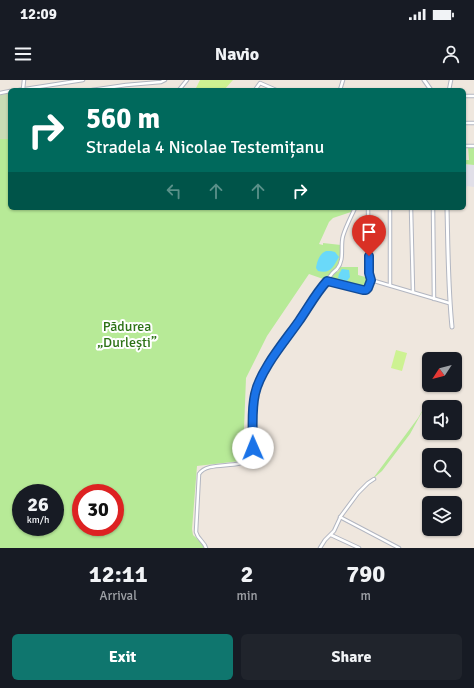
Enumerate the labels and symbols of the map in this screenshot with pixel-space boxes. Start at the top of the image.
pin [352,215,386,256]
park label: Pădurea „Durlești” [97,318,157,351]
north arrow [422,352,462,392]
position arrow [232,427,274,469]
speed limit sign: 30 [72,484,124,536]

